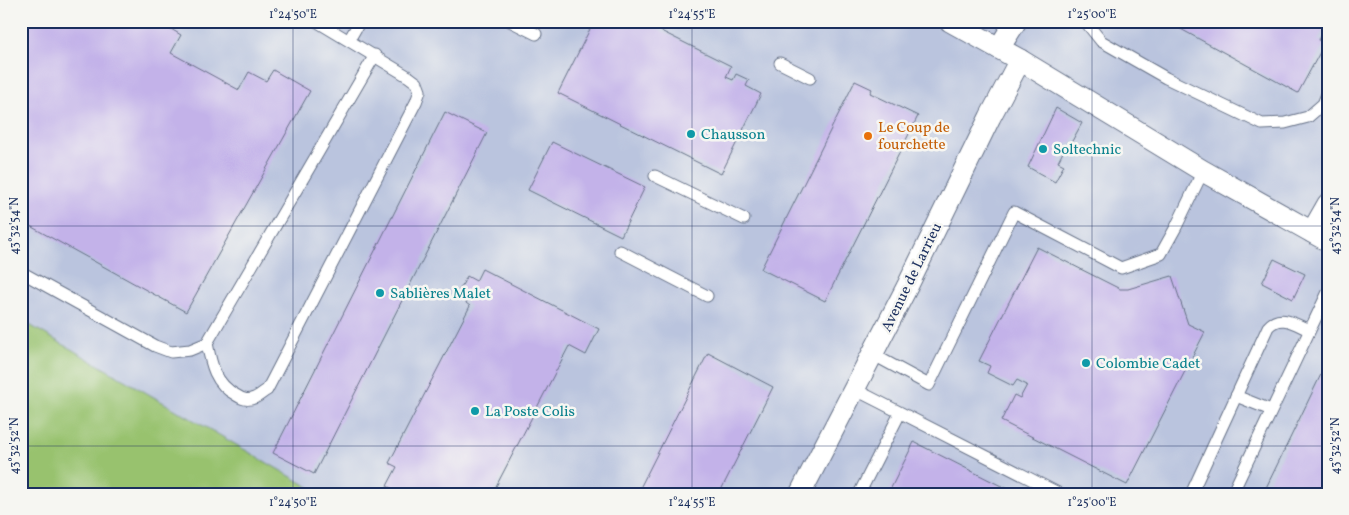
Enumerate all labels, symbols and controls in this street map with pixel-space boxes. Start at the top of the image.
text: 1°24'50"E [269,7,317,23]
text: 1°24'55"E [668,7,716,23]
text: 1°25'00"E [1067,7,1117,23]
place label: Le Coup de fourchette [878,118,950,156]
place label: Chausson [701,125,765,146]
marker: Chausson [685,128,697,140]
marker: Le Coup de fourchette [862,130,874,142]
place label: Soltechnic [1053,140,1122,161]
marker: Soltechnic [1037,143,1049,155]
text: 43°32'54"N [7,197,23,255]
text: 43°32'54"N [1328,197,1344,255]
street label: Avenue de Larrieu [877,219,948,336]
place label: Sablières Malet [390,284,491,305]
marker: Sablières Malet [374,287,386,299]
place label: Colombie Cadet [1096,354,1200,375]
marker: Colombie Cadet [1080,357,1092,369]
place label: La Poste Colis [485,402,575,423]
marker: La Poste Colis [469,405,481,417]
text: 43°32'52"N [7,417,23,475]
text: 43°32'52"N [1328,417,1344,475]
text: 1°24'50"E [269,495,317,511]
text: 1°24'55"E [668,495,716,511]
text: 1°25'00"E [1067,495,1117,511]

